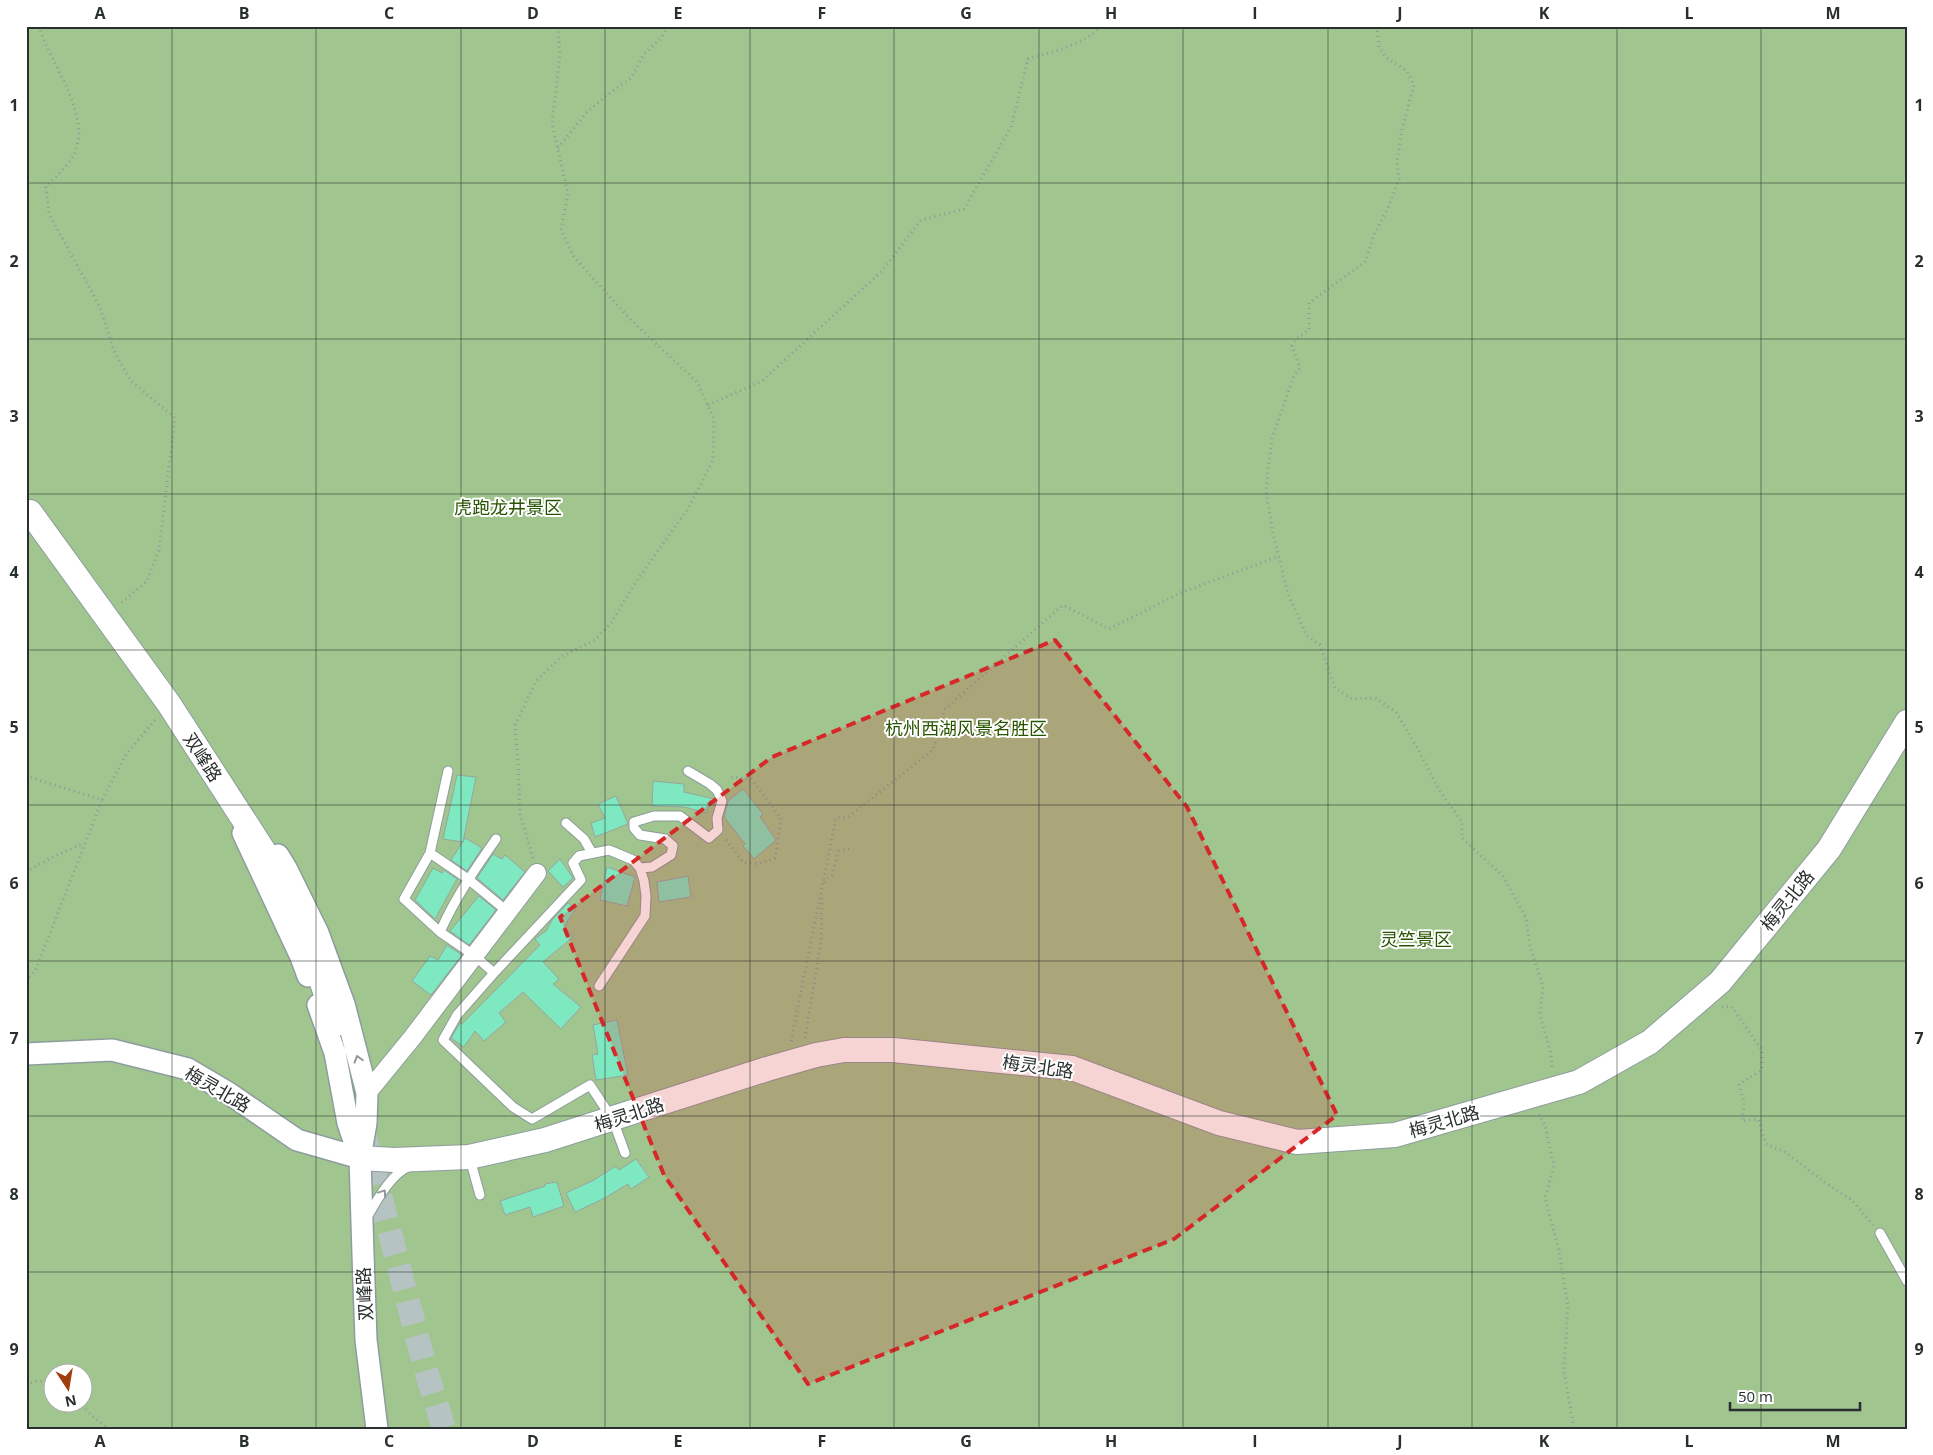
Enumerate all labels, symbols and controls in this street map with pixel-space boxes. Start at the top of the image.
text: A [94,2,106,24]
text: B [239,2,249,24]
text: C [384,2,394,24]
text: D [527,2,539,24]
text: E [674,2,683,24]
text: F [818,2,826,24]
text: G [960,2,972,24]
text: H [1105,2,1117,24]
text: I [1252,2,1258,24]
text: J [1395,2,1403,24]
text: K [1539,2,1550,24]
text: L [1684,2,1694,24]
text: M [1825,2,1841,24]
text: 1 [9,94,19,116]
text: 1 [1914,94,1924,116]
text: 2 [9,250,19,272]
text: 2 [1914,250,1924,272]
text: 3 [9,405,19,427]
text: 3 [1914,405,1924,427]
park label: 虎跑龙井景区 [454,495,562,519]
text: 4 [9,561,19,583]
text: 4 [1914,561,1924,583]
text: 5 [9,716,19,738]
park label: 杭州西湖风景名胜区 [885,716,1047,740]
text: 5 [1914,716,1924,738]
street label: 双峰路 [178,728,228,786]
street label: 梅灵北路 [1755,864,1819,936]
text: 6 [9,872,19,894]
text: 6 [1914,872,1924,894]
park label: 灵竺景区 [1380,927,1452,951]
text: 7 [9,1027,19,1049]
text: 7 [1914,1027,1924,1049]
street label: 梅灵北路 [1001,1049,1075,1083]
one-way arrow [353,1056,363,1064]
street label: 梅灵北路 [181,1061,255,1117]
street label: 梅灵北路 [591,1091,667,1137]
street label: 梅灵北路 [1406,1100,1482,1142]
text: 8 [9,1183,19,1205]
text: 8 [1914,1183,1924,1205]
one-way arrow [377,1189,386,1198]
street label: 双峰路 [351,1266,377,1322]
text: 9 [9,1338,19,1360]
text: 9 [1914,1338,1924,1360]
north arrow [42,1362,92,1412]
scale bar [1730,1380,1860,1412]
text: 50 m [1738,1386,1773,1406]
text: N [63,1391,78,1412]
text: A [94,1430,106,1452]
text: B [239,1430,249,1452]
text: C [384,1430,394,1452]
text: D [527,1430,539,1452]
text: E [674,1430,683,1452]
text: F [818,1430,826,1452]
text: G [960,1430,972,1452]
text: H [1105,1430,1117,1452]
text: I [1252,1430,1258,1452]
text: J [1395,1430,1403,1452]
text: K [1539,1430,1550,1452]
text: L [1684,1430,1694,1452]
text: M [1825,1430,1841,1452]

